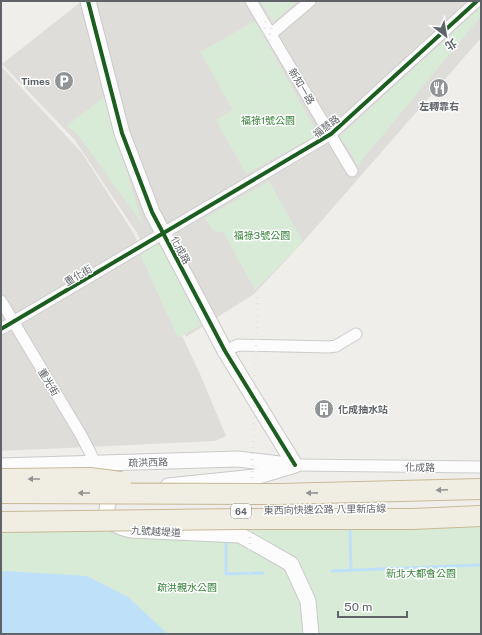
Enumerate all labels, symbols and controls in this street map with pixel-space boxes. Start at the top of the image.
north arrow [426,16,466,56]
text: 北 [443,37,459,53]
street label: 新知一路 [287,66,317,106]
parking icon: Times [53,70,75,92]
place label: Times [21,75,50,87]
restaurant icon: 左轉靠右 [428,77,450,99]
place label: 左轉靠右 [419,100,459,112]
street label: 福慧路 [310,112,342,140]
park label: 福祿1號公園 [241,114,295,126]
park label: 福祿3號公園 [234,229,290,241]
street label: 化成路 [169,234,193,266]
street label: 重化街 [62,262,94,288]
street label: 重光街 [36,366,62,398]
building icon: 化成抽水站 [313,398,335,420]
place label: 化成抽水站 [338,403,388,415]
street label: 疏洪西路 [128,455,168,469]
street label: 化成路 [405,461,435,473]
one-way arrow [27,476,40,482]
one-way arrow [436,487,448,494]
one-way arrow [77,490,90,496]
one-way arrow [306,490,318,497]
street label: 東西向快速公路 八里新店線 [264,502,386,516]
road number: 64 [231,504,251,518]
street label: 九號越堤道 [131,524,181,538]
park label: 新北大都會公園 [386,567,456,579]
park label: 疏洪親水公園 [157,581,217,593]
scale bar [338,593,407,619]
text: 50 m [344,600,372,614]

